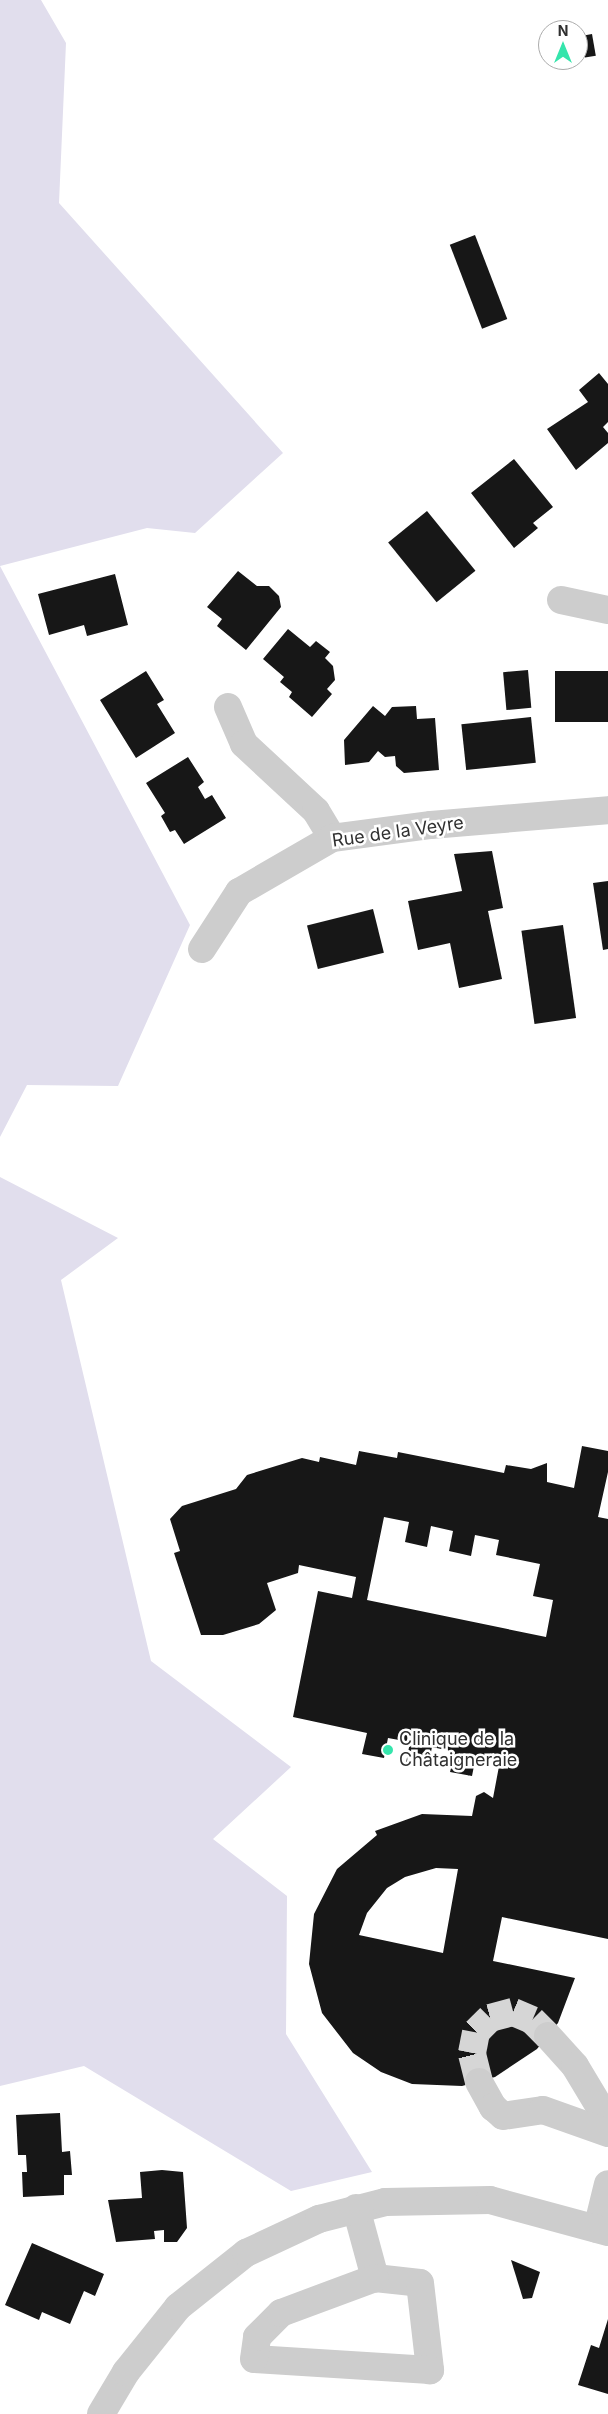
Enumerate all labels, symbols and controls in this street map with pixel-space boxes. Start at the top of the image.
north arrow [538,20,588,70]
text: N [558,22,568,39]
street label: Rue de la Veyre [331,812,465,852]
place label: Clinique de la Châtaigneraie [399,1729,517,1772]
marker: Clinique de la Châtaigneraie [381,1743,395,1757]

